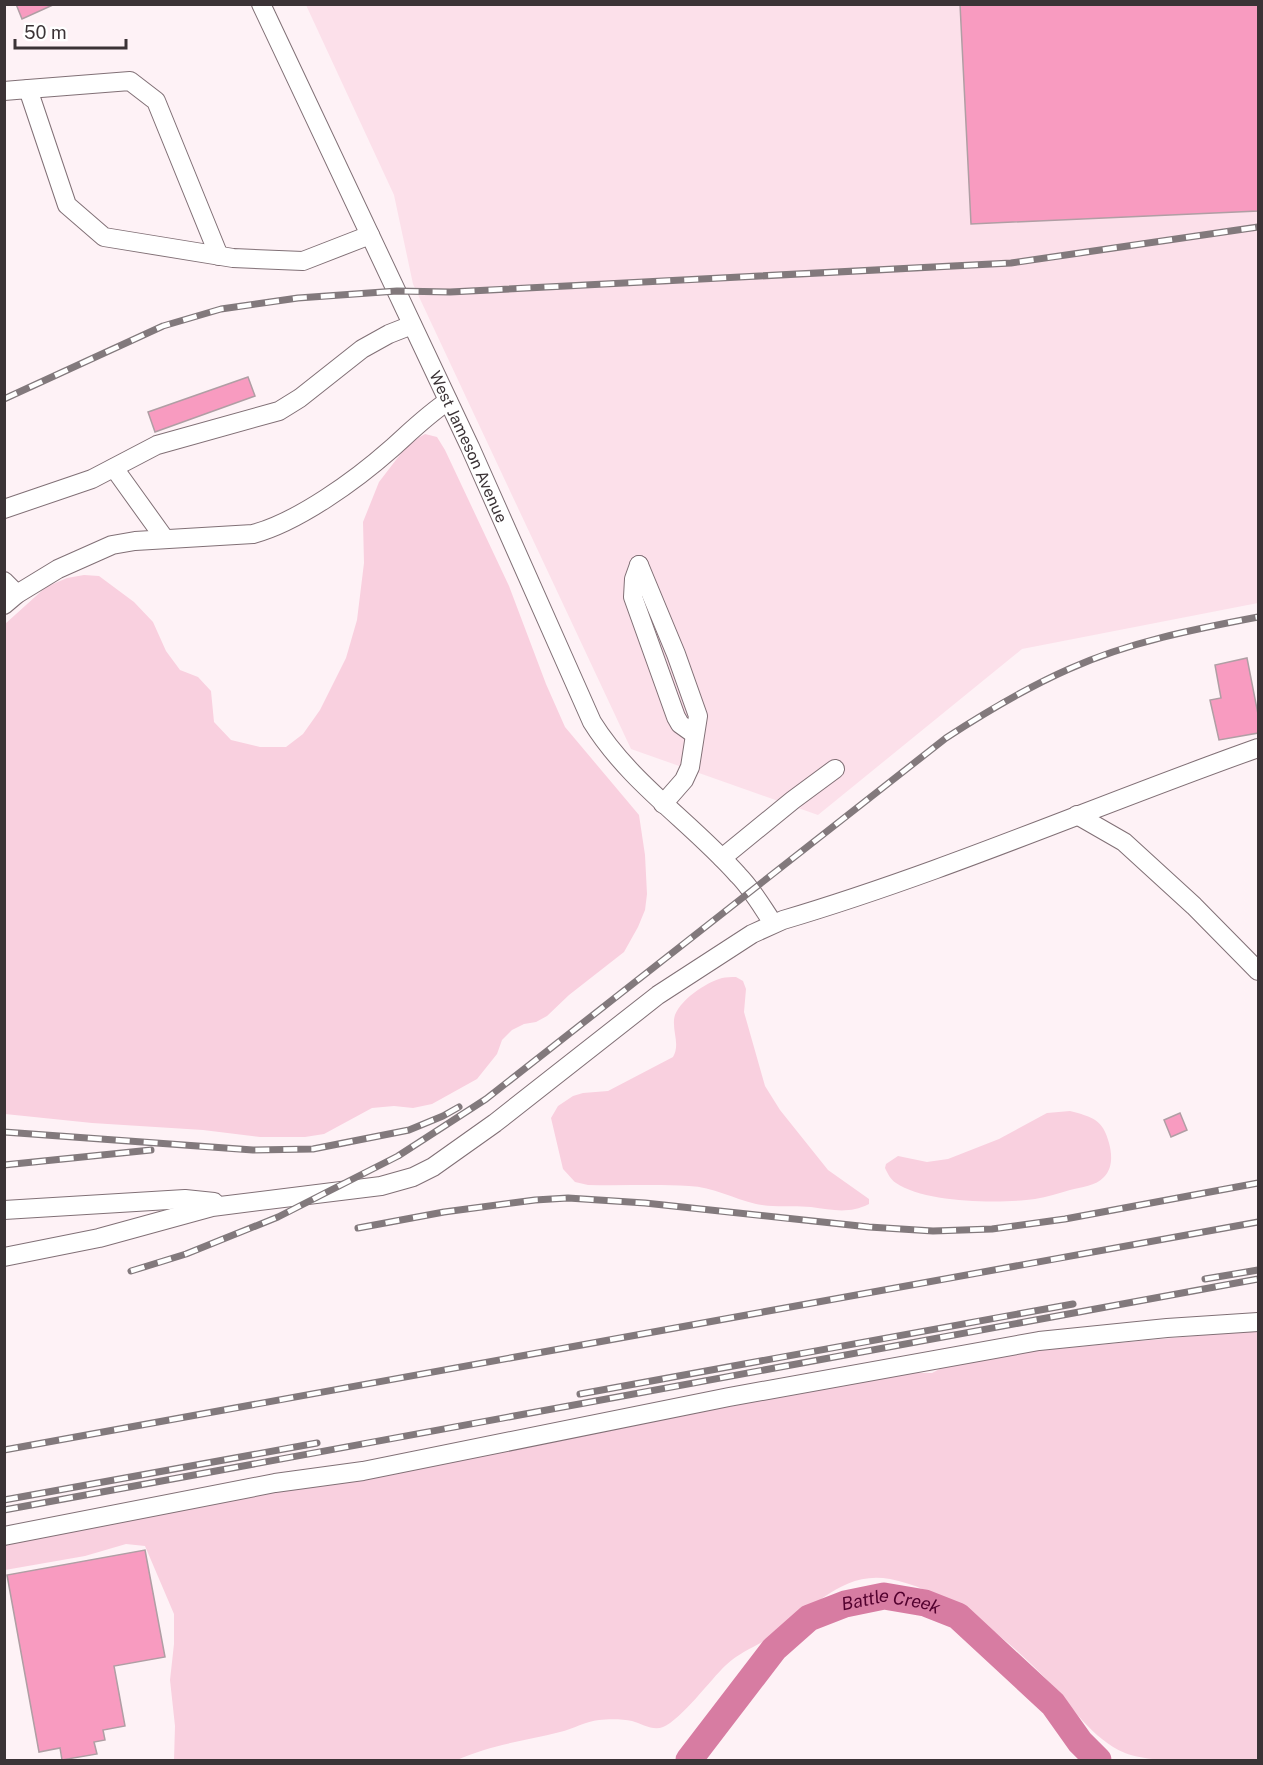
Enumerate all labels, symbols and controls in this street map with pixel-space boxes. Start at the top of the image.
scale bar [15,12,126,50]
text: 50 m [24,22,67,43]
street label: West Jameson Avenue [425,368,511,526]
water label: Battle Creek [839,1584,944,1618]

